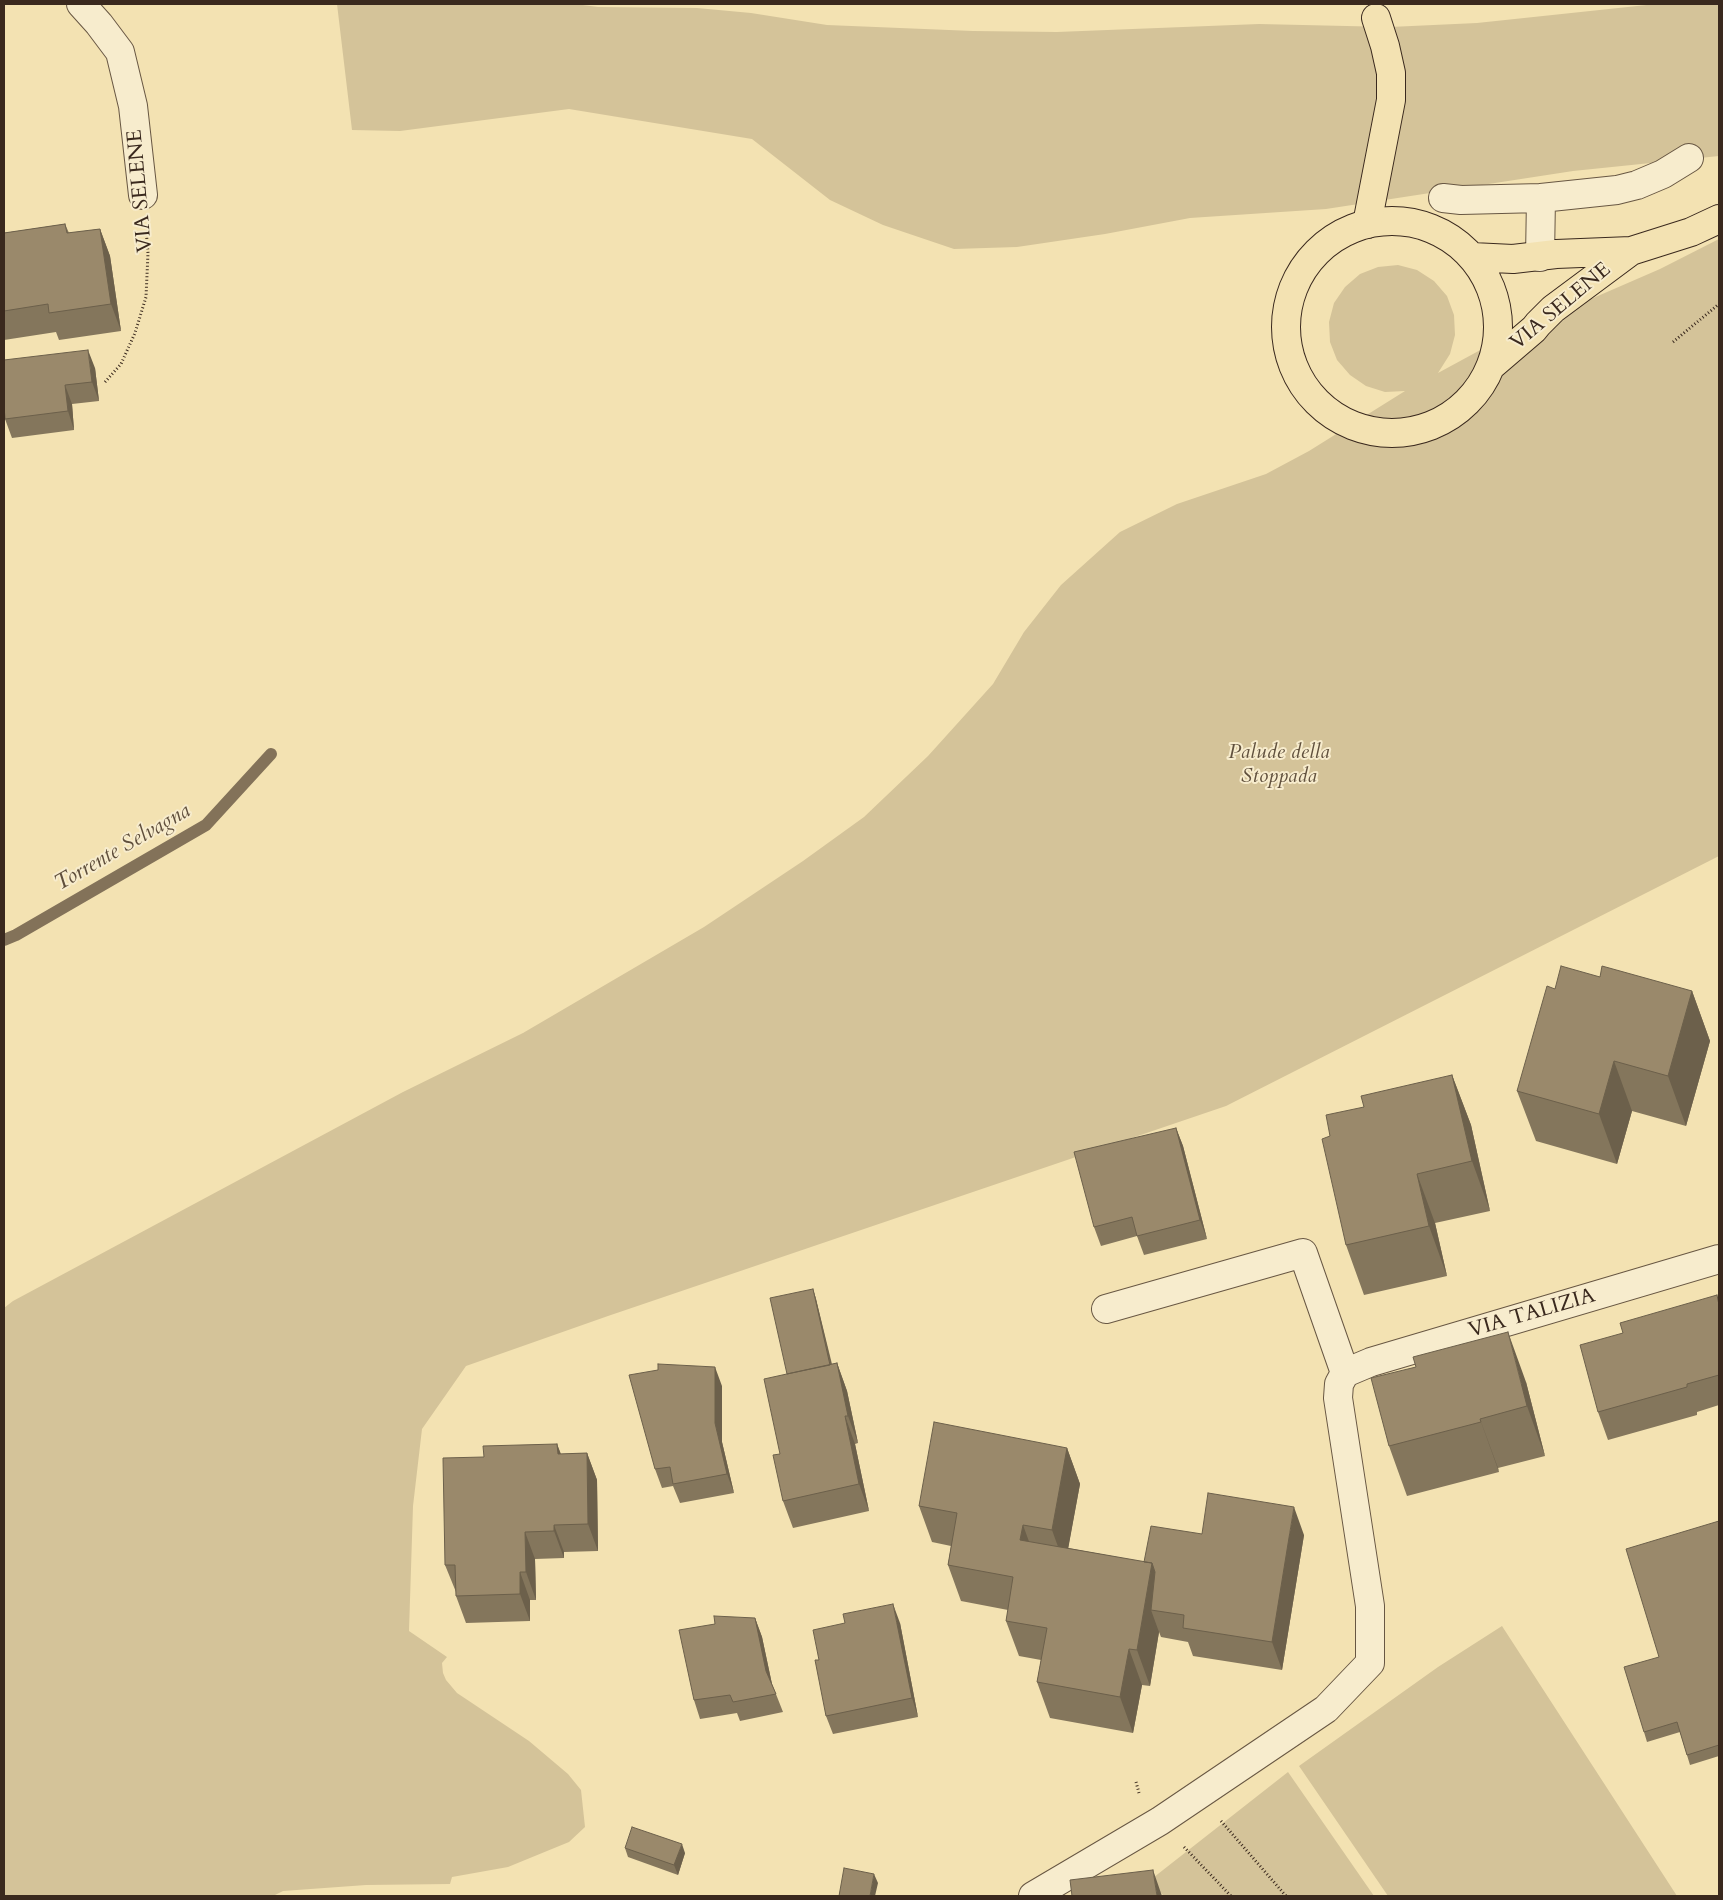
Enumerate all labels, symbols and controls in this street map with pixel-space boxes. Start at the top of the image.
street label: VIA SELENE [123,129,159,253]
street label: VIA SELENE [1506,258,1616,356]
park label: Palude della Stoppada [1228,740,1330,790]
water label: Torrente Selvagna [50,798,196,898]
street label: VIA TALIZIA [1466,1284,1598,1344]

